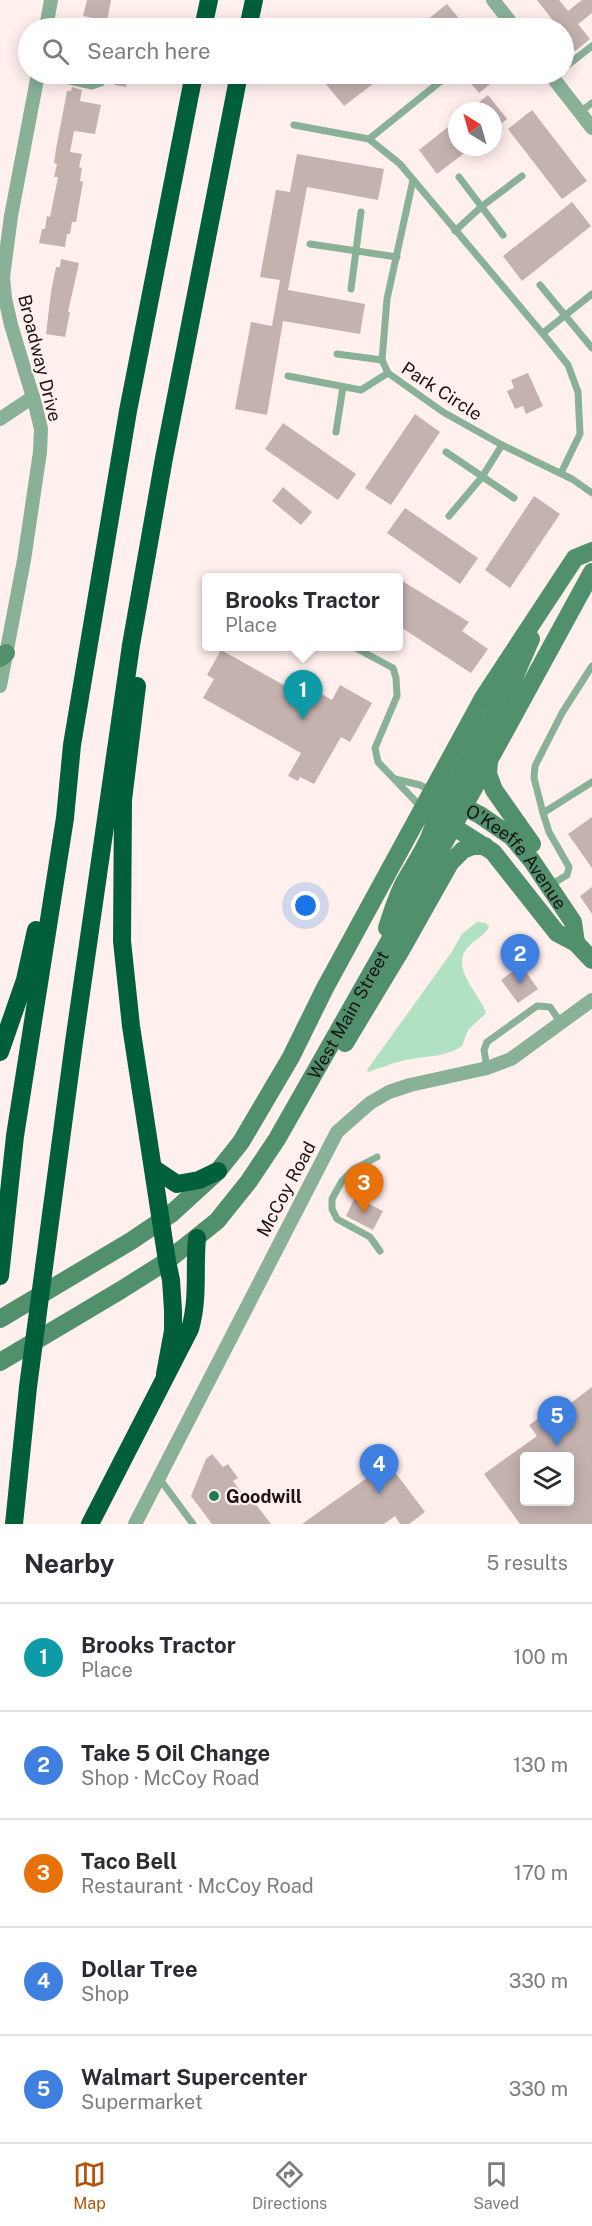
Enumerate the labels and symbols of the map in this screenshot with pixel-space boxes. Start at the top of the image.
north arrow [448,102,502,156]
street label: Broadway Drive [14,292,66,424]
street label: Park Circle [398,357,486,425]
pin: 1 [284,670,322,720]
street label: O'Keeffe Avenue [463,799,572,913]
your location [291,891,320,920]
pin: 2 [500,934,540,984]
street label: West Main Street [303,946,392,1083]
street label: McCoy Road [252,1138,320,1240]
pin: 3 [344,1164,384,1213]
pin: 5 [538,1396,576,1446]
pin: 4 [360,1444,398,1494]
place label: Goodwill [226,1486,302,1507]
marker: Goodwill [207,1489,221,1503]

